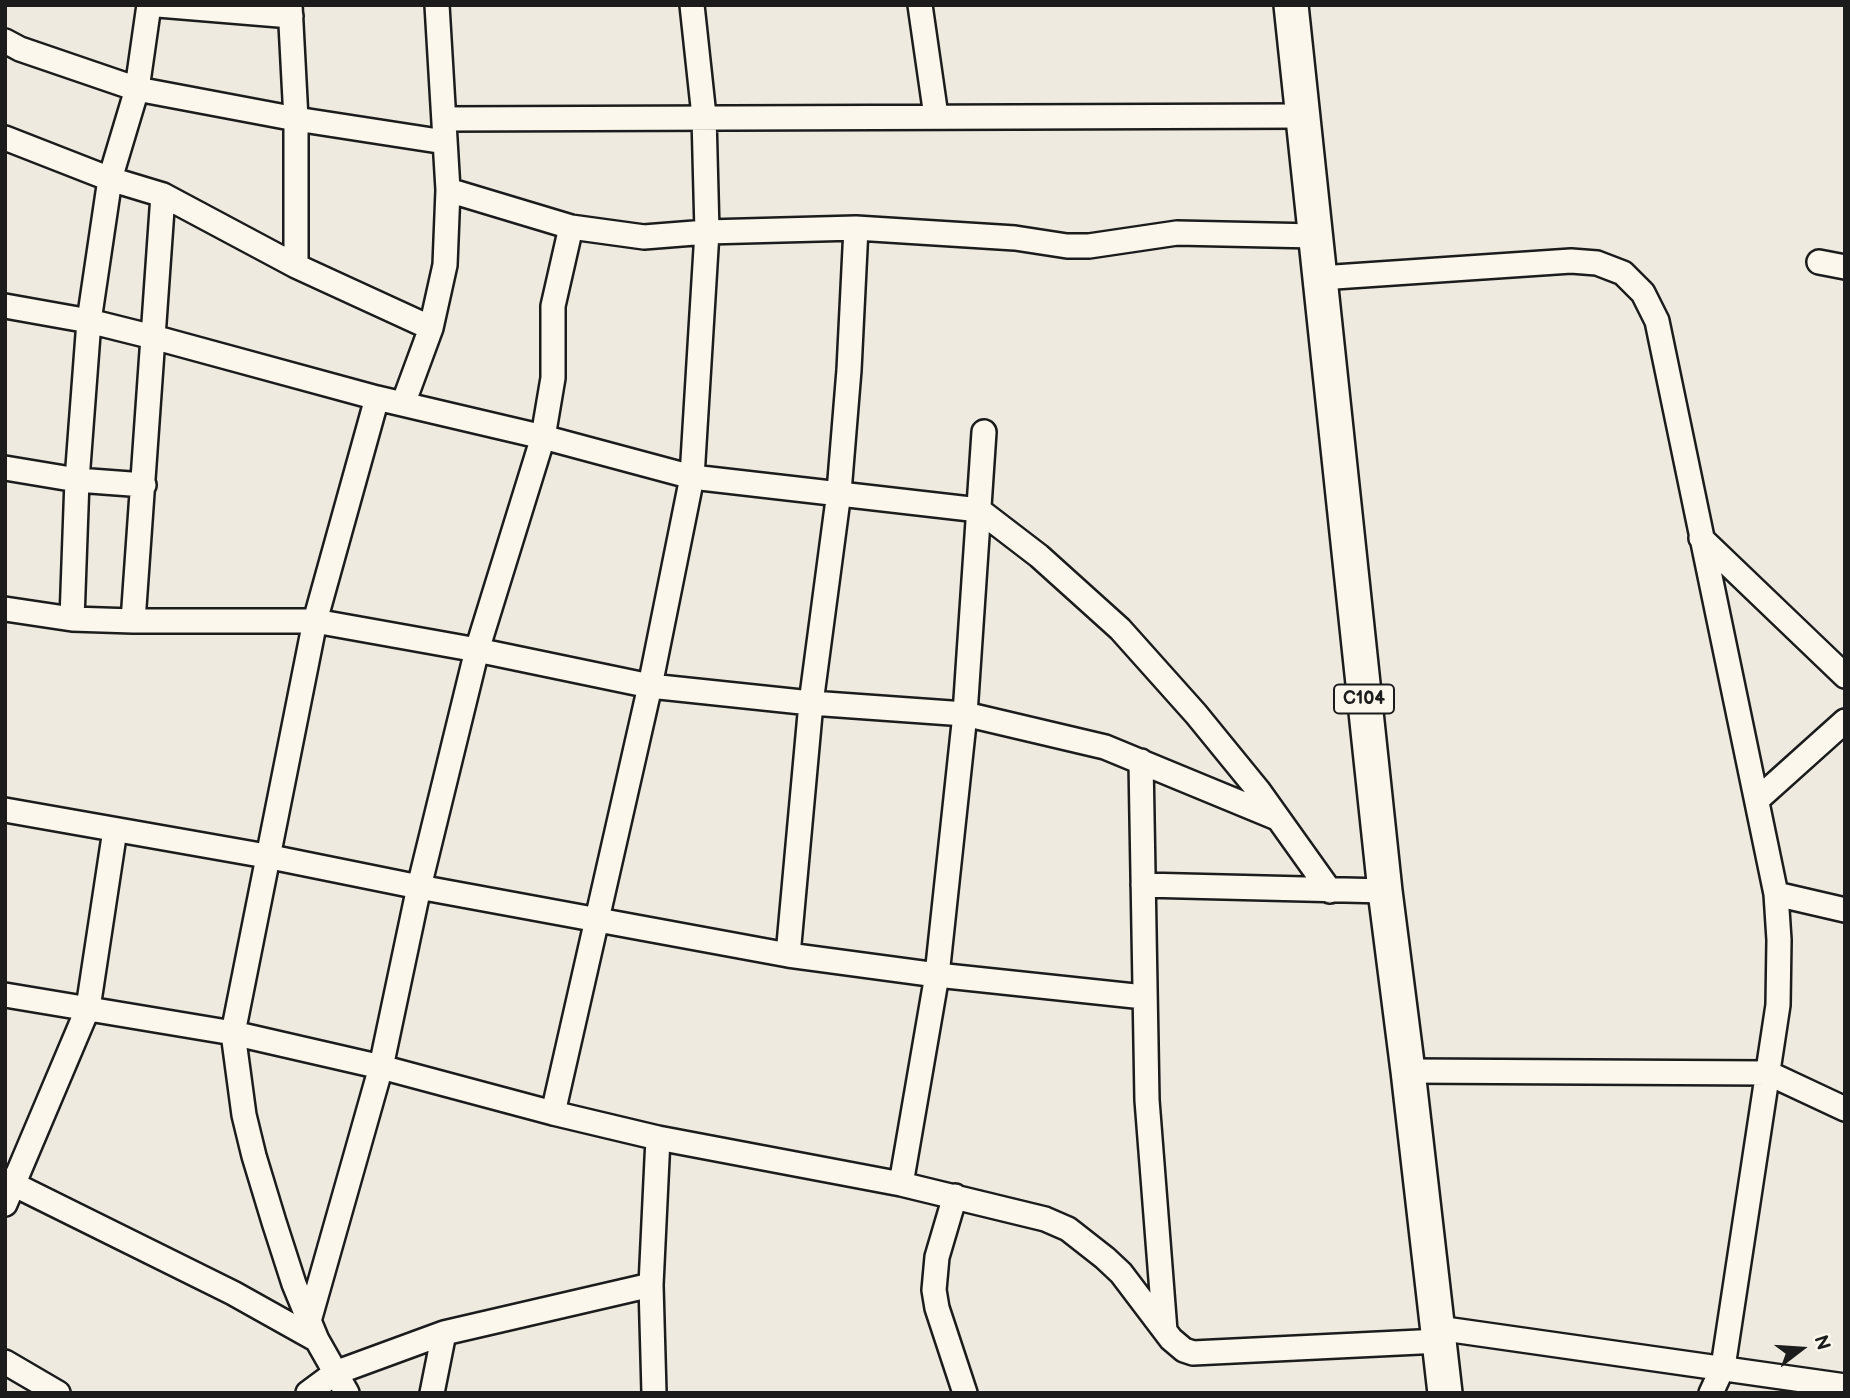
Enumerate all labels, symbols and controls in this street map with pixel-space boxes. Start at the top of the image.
road number: C104 [1334,684,1394,714]
north arrow [1766,1314,1836,1384]
text: N [1808,1333,1835,1353]

